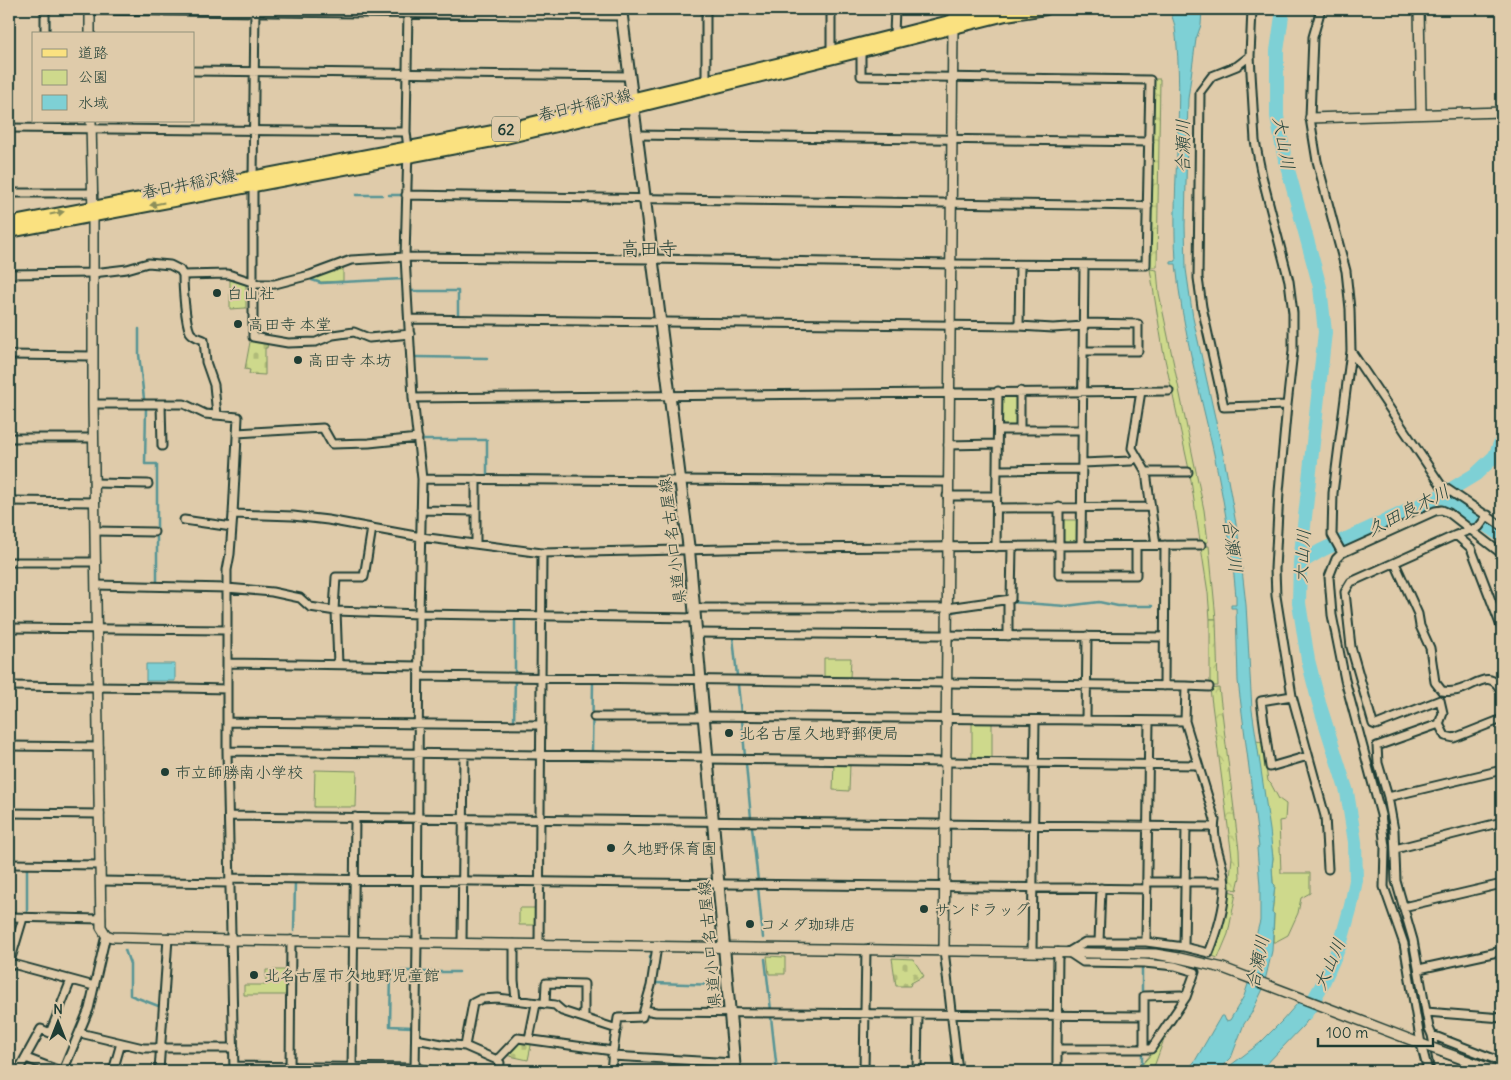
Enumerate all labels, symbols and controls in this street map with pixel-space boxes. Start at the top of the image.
legend [32,32,195,122]
text: 道路 [78,43,108,62]
text: 公園 [78,67,108,86]
street label: 春日井稲沢線 [536,83,634,125]
text: 水域 [78,93,108,112]
water label: 大山川 [1268,114,1300,172]
road number: 62 [492,116,520,142]
water label: 合瀬川 [1171,119,1194,173]
street label: 春日井稲沢線 [140,164,238,202]
one-way arrow [149,200,164,208]
one-way arrow [49,209,65,217]
district label: 高田寺 [620,236,678,260]
place label: 白山社 [227,283,275,303]
marker: 白山社 [211,287,223,299]
place label: 高田寺 本堂 [248,314,332,334]
marker: 高田寺 本堂 [232,318,244,330]
place label: 高田寺 本坊 [308,350,392,370]
marker: 高田寺 本坊 [292,354,304,366]
street label: 県道小口名古屋線 [654,476,690,606]
water label: 久田良木川 [1363,479,1453,541]
water label: 合瀬川 [1218,518,1248,574]
water label: 大山川 [1289,528,1315,584]
place label: 北名古屋久地野郵便局 [739,723,899,743]
marker: 北名古屋久地野郵便局 [723,727,735,739]
place label: 市立師勝南小学校 [175,762,303,782]
marker: 市立師勝南小学校 [159,766,171,778]
place label: 久地野保育園 [621,838,717,858]
marker: 久地野保育園 [605,842,617,854]
street label: 県道小口名古屋線 [693,879,725,1009]
place label: サンドラッグ [934,899,1030,919]
marker: サンドラッグ [918,903,930,915]
place label: コメダ珈琲店 [760,914,856,934]
marker: コメダ珈琲店 [744,918,756,930]
water label: 合瀬川 [1240,933,1274,991]
water label: 大山川 [1308,935,1350,993]
place label: 北名古屋市久地野児童館 [264,965,440,985]
marker: 北名古屋市久地野児童館 [248,969,260,981]
north arrow [32,998,82,1048]
text: N [53,1000,63,1018]
scale bar [1318,1015,1434,1047]
text: 100 m [1326,1023,1368,1042]

